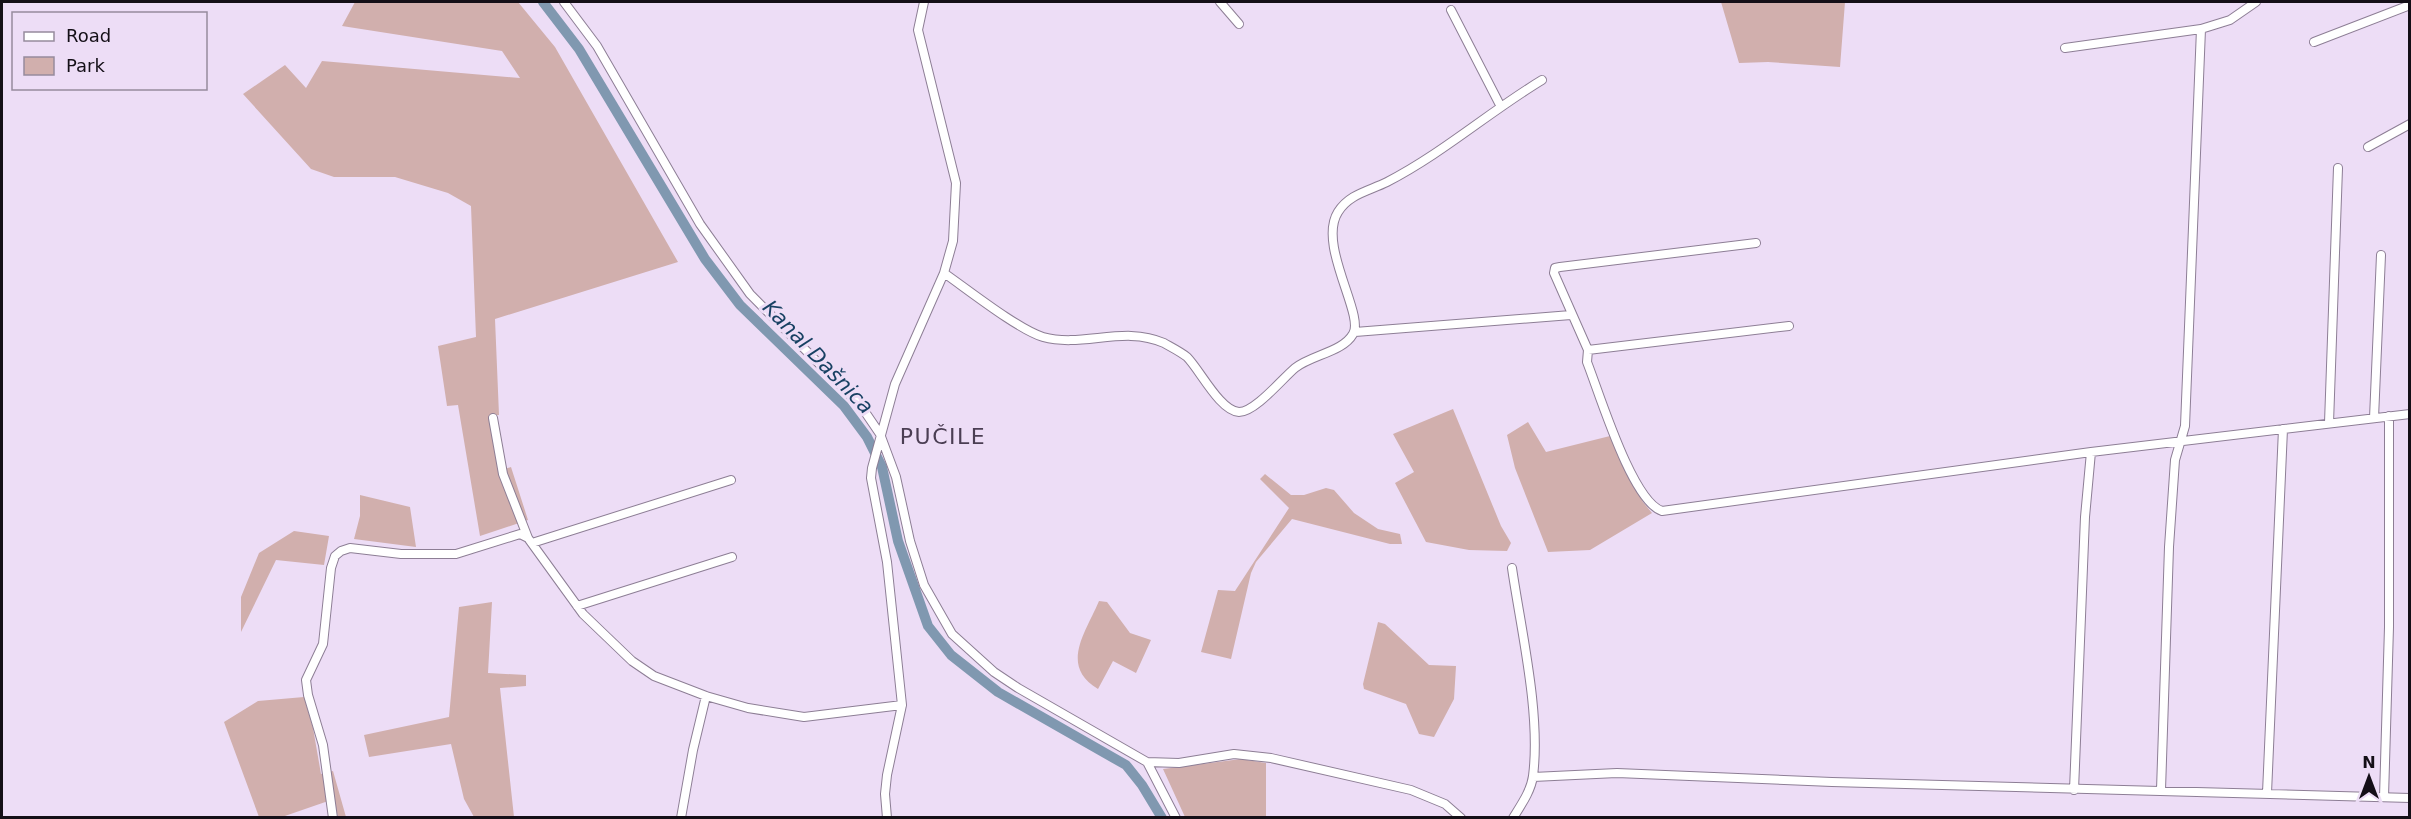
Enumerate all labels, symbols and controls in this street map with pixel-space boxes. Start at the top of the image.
legend [12,12,207,90]
text: Road [66,25,111,46]
text: Park [66,55,105,76]
water label: Kanal Dašnica [758,295,878,419]
district label: PUČILE [900,424,986,449]
north arrow [2339,747,2399,807]
text: N [2362,753,2376,772]

